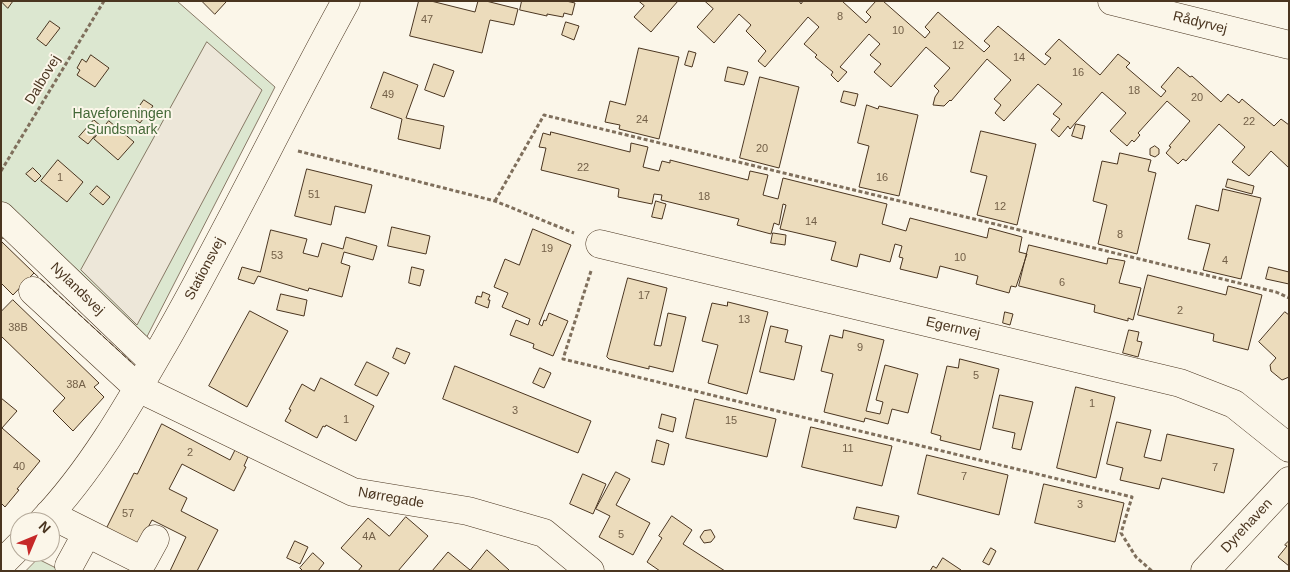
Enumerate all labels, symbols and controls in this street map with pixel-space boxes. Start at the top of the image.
street label: Rådyrvej [1171,8,1229,38]
house number: 8 [837,10,843,24]
house number: 47 [421,13,433,27]
house number: 10 [892,24,904,38]
house number: 12 [952,39,964,53]
house number: 14 [1013,51,1025,65]
street label: Dalbovej [22,52,64,108]
house number: 16 [1072,66,1084,80]
house number: 18 [1128,84,1140,98]
house number: 49 [382,88,394,102]
house number: 20 [1191,91,1203,105]
park label: Haveforeningen Sundsmark [73,106,171,138]
house number: 24 [636,113,648,127]
house number: 22 [1243,115,1255,129]
house number: 20 [756,142,768,156]
house number: 22 [577,161,589,175]
house number: 1 [57,171,63,185]
house number: 16 [876,171,888,185]
house number: 51 [308,188,320,202]
house number: 18 [698,190,710,204]
house number: 12 [994,200,1006,214]
house number: 14 [805,215,817,229]
house number: 8 [1117,228,1123,242]
street label: Stationsvej [182,235,228,303]
house number: 19 [541,242,553,256]
house number: 53 [271,249,283,263]
house number: 10 [954,251,966,265]
house number: 4 [1222,254,1228,268]
street label: Nylandsvej [47,259,107,319]
house number: 6 [1059,276,1065,290]
house number: 17 [638,289,650,303]
house number: 2 [1177,304,1183,318]
house number: 13 [738,313,750,327]
street label: Egernvej [924,314,982,342]
house number: 38B [8,321,28,335]
house number: 9 [857,341,863,355]
house number: 5 [973,369,979,383]
house number: 38A [66,378,86,392]
house number: 1 [1089,397,1095,411]
house number: 3 [512,404,518,418]
house number: 1 [343,413,349,427]
house number: 15 [725,414,737,428]
house number: 11 [842,442,854,456]
house number: 2 [187,446,193,460]
house number: 40 [13,460,25,474]
house number: 7 [1212,461,1218,475]
house number: 7 [961,470,967,484]
street label: Nørregade [357,484,425,512]
street label: Dyrehaven [1218,496,1276,556]
house number: 3 [1077,498,1083,512]
house number: 57 [122,507,134,521]
north arrow [10,512,60,562]
text: N [36,518,54,536]
house number: 5 [618,528,624,542]
house number: 4A [362,530,376,544]

